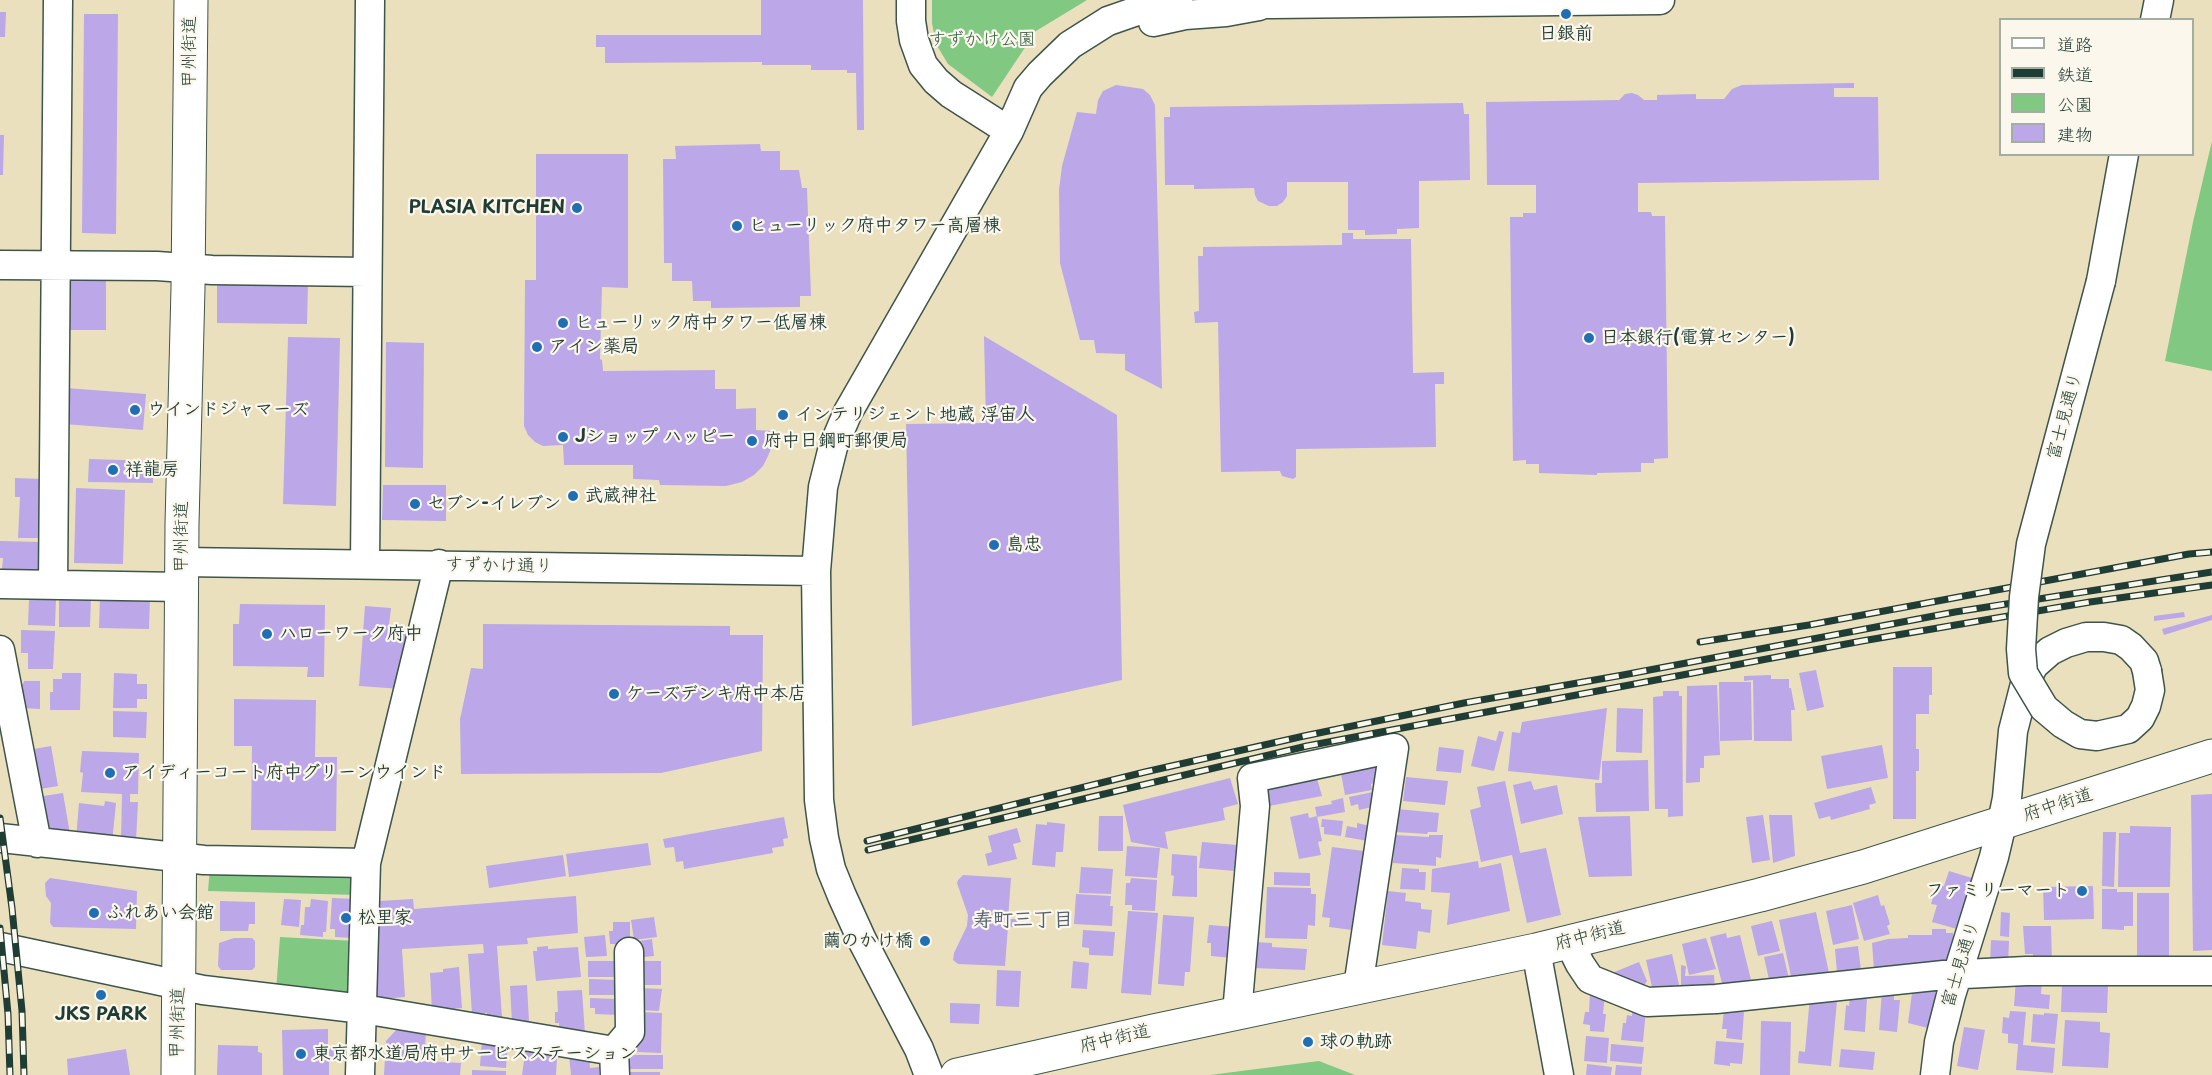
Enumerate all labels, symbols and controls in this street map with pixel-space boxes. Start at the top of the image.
marker: 日銀前 [1559,7,1573,21]
street label: 甲州街道 [179,16,201,88]
legend [1999,18,2194,156]
place label: 日銀前 [1539,23,1593,45]
park label: すずかけ公園 [928,29,1036,51]
text: 道路 [2057,30,2093,57]
text: 鉄道 [2057,60,2093,87]
text: 公園 [2057,90,2093,117]
text: 建物 [2057,120,2093,147]
place label: PLASIA KITCHEN [409,197,565,219]
marker: PLASIA KITCHEN [570,201,584,215]
place label: ヒューリック府中タワー高層棟 [749,215,1001,237]
marker: ヒューリック府中タワー高層棟 [730,219,744,233]
place label: ヒューリック府中タワー低層棟 [575,312,827,334]
marker: ヒューリック府中タワー低層棟 [556,316,570,330]
place label: 日本銀行(電算センター) [1601,327,1795,349]
marker: 日本銀行(電算センター) [1582,331,1596,345]
place label: アイン薬局 [549,336,639,358]
marker: アイン薬局 [530,340,544,354]
street label: 富士見通り [2043,370,2087,462]
place label: ウインドジャマーズ [147,399,309,421]
marker: ウインドジャマーズ [128,403,142,417]
place label: インテリジェント地蔵 浮宙人 [795,404,1035,426]
marker: インテリジェント地蔵 浮宙人 [776,408,790,422]
place label: Jショップ ハッピー [575,426,735,448]
marker: Jショップ ハッピー [556,430,570,444]
place label: 府中日鋼町郵便局 [764,430,908,452]
marker: 府中日鋼町郵便局 [745,434,759,448]
place label: 祥龍房 [125,459,179,481]
marker: 祥龍房 [106,463,120,477]
place label: 武蔵神社 [585,485,657,507]
marker: 武蔵神社 [566,489,580,503]
place label: セブン-イレブン [427,493,561,515]
marker: セブン-イレブン [408,497,422,511]
street label: 甲州街道 [171,501,193,573]
place label: 島忠 [1006,534,1042,556]
marker: 島忠 [987,538,1001,552]
street label: すずかけ通り [445,554,553,578]
place label: ハローワーク府中 [279,623,423,645]
marker: ハローワーク府中 [260,627,274,641]
place label: ケーズデンキ府中本店 [626,683,806,705]
marker: ケーズデンキ府中本店 [607,687,621,701]
place label: アイディーコート府中グリーンウインド [122,762,446,784]
marker: アイディーコート府中グリーンウインド [103,766,117,780]
street label: 府中街道 [2020,784,2096,826]
place label: ファミリーマート [1926,880,2070,902]
marker: ファミリーマート [2075,884,2089,898]
place label: ふれあい会館 [106,902,214,924]
marker: ふれあい会館 [87,906,101,920]
place label: 松里家 [358,907,412,929]
district label: 寿町三丁目 [973,908,1073,932]
marker: 松里家 [339,911,353,925]
street label: 府中街道 [1552,917,1628,955]
street label: 富士見通り [1938,918,1984,1010]
place label: 繭のかけ橋 [823,930,913,952]
marker: 繭のかけ橋 [918,934,932,948]
street label: 甲州街道 [167,987,189,1059]
marker: JKS PARK [94,988,108,1002]
place label: JKS PARK [55,1004,147,1026]
street label: 府中街道 [1077,1020,1153,1058]
place label: 球の軌跡 [1320,1031,1392,1053]
marker: 球の軌跡 [1301,1035,1315,1049]
place label: 東京都水道局府中サービスステーション [313,1043,637,1065]
marker: 東京都水道局府中サービスステーション [294,1047,308,1061]

